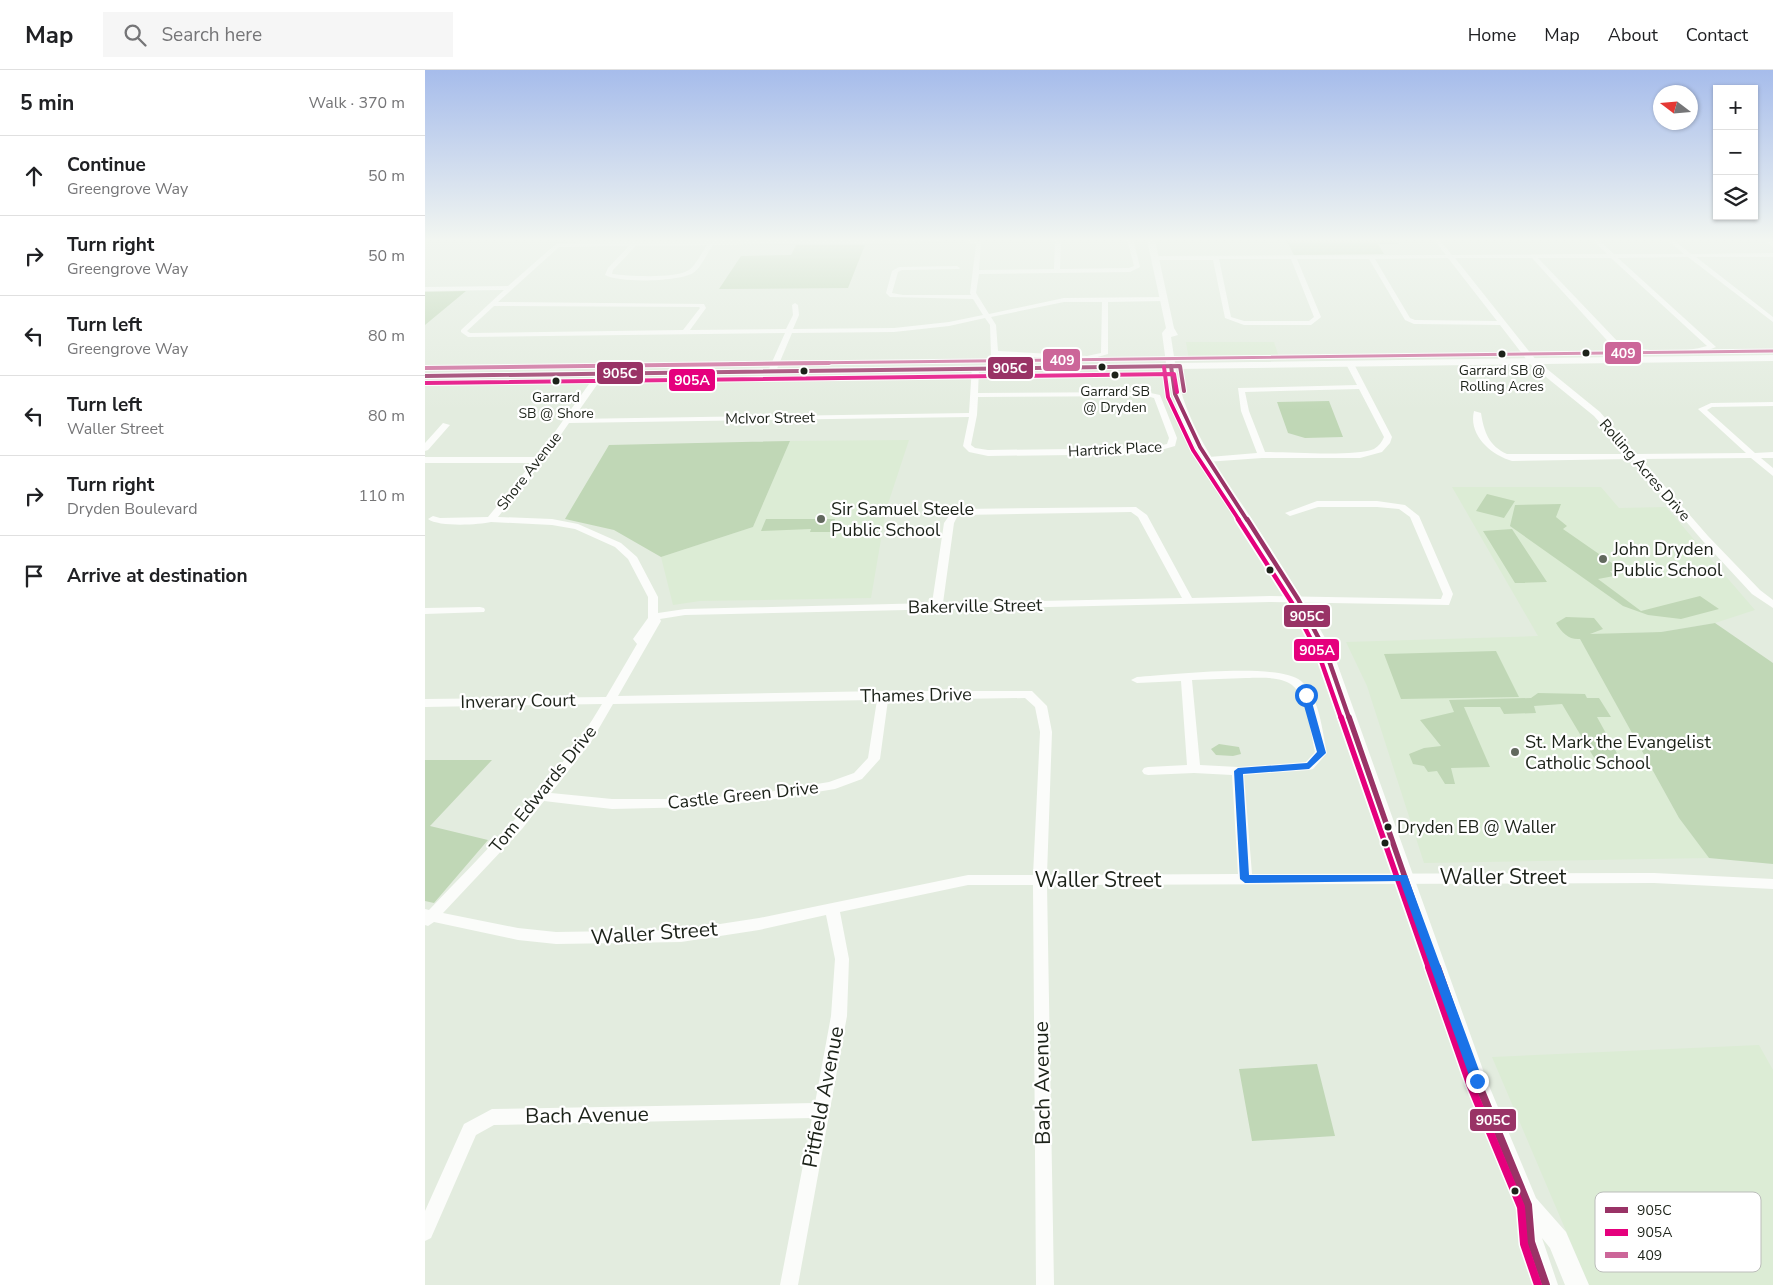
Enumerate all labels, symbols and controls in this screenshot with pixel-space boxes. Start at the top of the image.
search box [103,12,453,57]
text: Map [25,19,73,51]
icon: search [121,21,149,49]
text: Search here [161,22,262,48]
text: Home [1468,23,1516,47]
text: Map [1544,23,1580,47]
text: About [1608,23,1658,47]
text: Contact [1686,23,1748,47]
north arrow [1653,85,1698,130]
map controls [1713,85,1758,220]
button: + [1713,85,1758,130]
text: 5 min [20,89,74,117]
text: Walk · 370 m [309,92,405,114]
button: − [1713,130,1758,175]
text: Continue [67,152,146,178]
icon: ahead [20,162,48,190]
text: 50 m [368,165,405,187]
button: layers [1713,175,1758,220]
text: Greengrove Way [67,178,188,200]
text: Turn right [67,232,154,258]
icon: right [20,242,48,270]
text: 50 m [368,245,405,267]
text: Greengrove Way [67,258,188,280]
text: Turn left [67,312,142,338]
icon: left [20,322,48,350]
text: 80 m [368,325,405,347]
text: Greengrove Way [67,338,188,360]
line badge: 409 [1604,341,1642,365]
text: 409 [1610,344,1636,363]
line badge: 409 [1042,348,1081,372]
unlabelled marker [1581,348,1591,358]
marker: Garrard SB @ Rolling Acres [1497,349,1507,359]
text: 409 [1049,351,1075,370]
line badge: 905C [987,356,1034,380]
text: 905C [993,359,1028,378]
line badge: 905C [596,361,644,385]
place label: Garrard SB @ Rolling Acres [1459,361,1545,396]
unlabelled marker [1097,362,1107,372]
text: 905C [603,364,638,383]
unlabelled marker [799,366,809,376]
line badge: 905A [668,368,716,392]
marker: Garrard SB @ Dryden [1110,370,1120,380]
text: 905A [674,371,710,390]
marker: Garrard SB @ Shore [551,376,561,386]
place label: Garrard SB @ Dryden [1080,382,1150,417]
place label: Garrard SB @ Shore [518,388,594,423]
text: Turn left [67,392,142,418]
icon: left [20,402,48,430]
text: 80 m [368,405,405,427]
street label: McIvor Street [725,407,816,429]
street label: Rolling Acres Drive [1595,415,1695,525]
text: Waller Street [67,418,164,440]
street label: Shore Avenue [492,428,566,514]
street label: Hartrick Place [1067,437,1163,461]
text: Turn right [67,472,154,498]
icon: right [20,482,48,510]
text: 110 m [358,485,405,507]
place label: Sir Samuel Steele Public School [831,497,974,542]
text: Dryden Boulevard [67,498,198,520]
marker: Sir Samuel Steele Public School [815,513,827,525]
place label: John Dryden Public School [1612,537,1723,582]
marker: John Dryden Public School [1597,553,1609,565]
icon: arrive [20,562,48,590]
text: Arrive at destination [67,563,248,589]
unlabelled marker [1265,565,1275,575]
street label: Bakerville Street [908,593,1043,619]
line badge: 905C [1283,604,1331,628]
text: 905C [1290,607,1325,626]
line badge: 905A [1293,638,1340,662]
text: 905A [1299,641,1335,660]
street label: Thames Drive [860,682,972,708]
route start [1295,684,1318,707]
street label: Inverary Court [460,688,576,714]
street label: Tom Edwards Drive [484,720,602,858]
place label: St. Mark the Evangelist Catholic School [1525,730,1711,775]
marker: St. Mark the Evangelist Catholic School [1509,746,1521,758]
street label: Castle Green Drive [666,775,820,815]
place label: Dryden EB @ Waller [1397,816,1556,839]
marker: Dryden EB @ Waller [1383,822,1393,832]
unlabelled marker [1380,838,1390,848]
street label: Waller Street [1440,863,1567,891]
street label: Waller Street [1035,866,1162,894]
street label: Waller Street [590,915,719,951]
street label: Bach Avenue [1027,1021,1057,1145]
street label: Pitfield Avenue [796,1024,850,1170]
route end [1466,1070,1489,1093]
street label: Bach Avenue [525,1100,649,1130]
line badge: 905C [1469,1108,1517,1132]
text: 905C [1476,1111,1511,1130]
unlabelled marker [1510,1186,1520,1196]
legend [1595,1192,1761,1272]
text: 905C [1637,1201,1672,1220]
text: 905A [1637,1223,1672,1242]
text: 409 [1637,1246,1662,1265]

